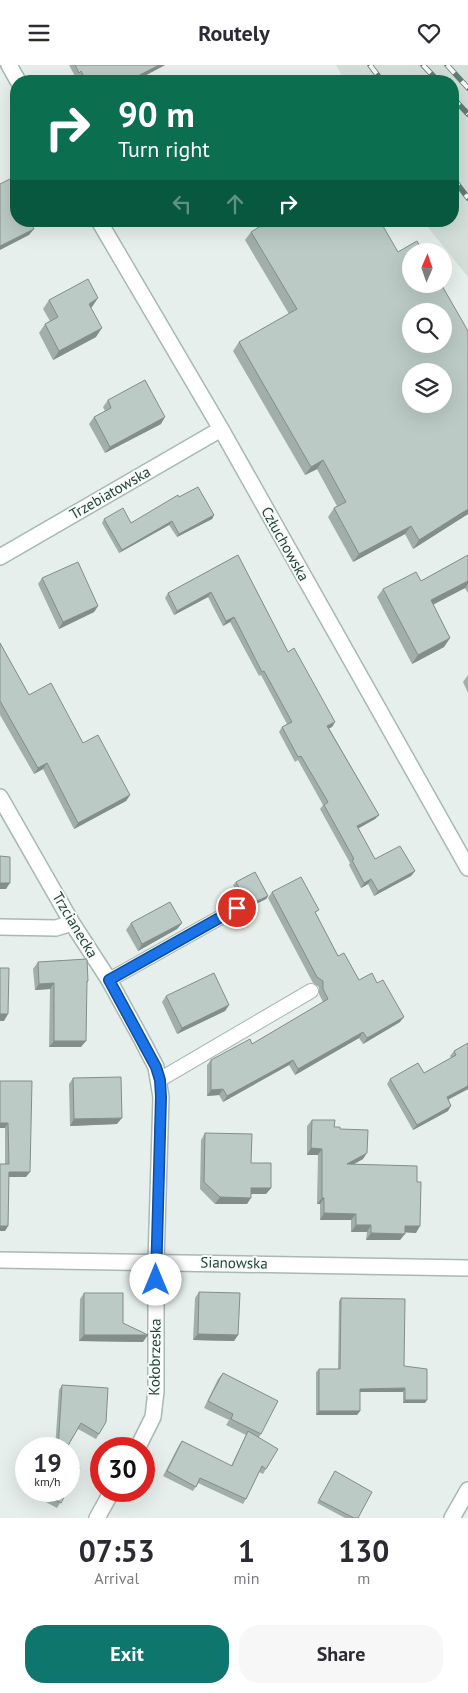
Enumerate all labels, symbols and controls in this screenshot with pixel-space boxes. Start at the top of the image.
icon: menu [25,19,53,47]
text: Routely [198,19,270,47]
icon: heart [415,19,443,47]
text: 90 m [118,91,195,137]
icon: right [35,95,100,160]
text: Turn right [118,135,210,163]
icon: left [168,190,196,218]
icon: ahead [221,190,249,218]
icon: right [274,190,302,218]
north arrow [402,243,452,293]
map controls [402,243,452,413]
button: search [402,303,452,353]
button: layers [402,363,452,413]
street label: Trzebiatowska [66,462,154,523]
street label: Człuchowska [257,503,314,584]
pin [216,887,258,929]
street label: Trzcianecka [48,888,103,961]
icon: arrive [223,894,251,922]
street label: Sianowska [200,1252,268,1273]
position arrow [129,1253,181,1305]
street label: Kołobrzeska [144,1318,165,1396]
speed limit sign: 30 [90,1437,155,1502]
text: 19 [33,1447,62,1479]
text: km/h [34,1474,61,1489]
text: 07:53 [79,1531,155,1570]
text: 1 [238,1531,255,1570]
text: 130 [338,1531,389,1570]
text: Arrival [94,1568,139,1588]
text: min [234,1568,260,1588]
text: m [357,1568,370,1588]
button: Exit [25,1625,229,1683]
button: Share [239,1625,443,1683]

